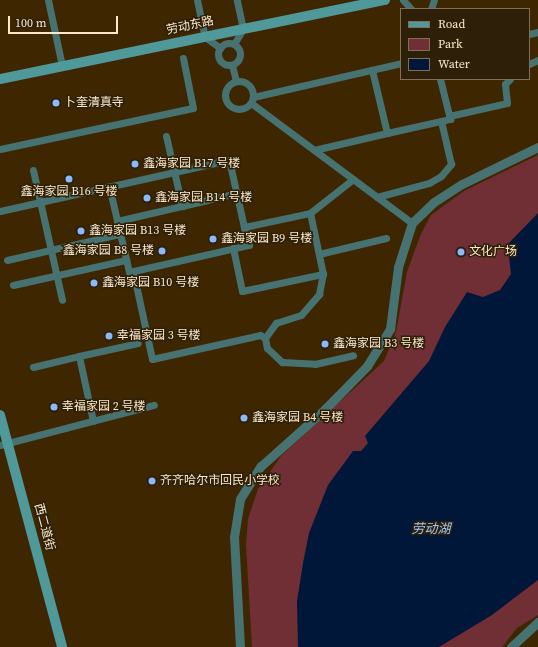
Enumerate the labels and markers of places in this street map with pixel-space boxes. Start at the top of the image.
place label: 卜奎清真寺 [64,96,124,110]
marker: 卜奎清真寺 [51,98,61,108]
place label: 鑫海家园 B17 号楼 [143,157,240,171]
marker: 鑫海家园 B17 号楼 [130,159,140,169]
marker: 鑫海家园 B16 号楼 [64,174,74,184]
place label: 鑫海家园 B16 号楼 [20,185,118,199]
place label: 鑫海家园 B14 号楼 [155,191,252,205]
marker: 鑫海家园 B14 号楼 [142,193,152,203]
place label: 鑫海家园 B13 号楼 [89,224,186,238]
marker: 鑫海家园 B13 号楼 [76,226,86,236]
place label: 鑫海家园 B9 号楼 [221,232,312,246]
marker: 鑫海家园 B9 号楼 [208,234,218,244]
place label: 鑫海家园 B8 号楼 [63,244,154,258]
place label: 文化广场 [469,245,517,259]
marker: 鑫海家园 B8 号楼 [157,246,167,256]
marker: 文化广场 [456,247,466,257]
place label: 鑫海家园 B10 号楼 [102,276,199,290]
marker: 鑫海家园 B10 号楼 [89,278,99,288]
place label: 幸福家园 3 号楼 [117,329,201,343]
marker: 幸福家园 3 号楼 [104,331,114,341]
place label: 鑫海家园 B3 号楼 [333,337,424,351]
marker: 鑫海家园 B3 号楼 [320,339,330,349]
place label: 幸福家园 2 号楼 [62,400,146,414]
marker: 幸福家园 2 号楼 [49,402,59,412]
place label: 鑫海家园 B4 号楼 [252,411,343,425]
marker: 鑫海家园 B4 号楼 [239,413,249,423]
place label: 齐齐哈尔市回民小学校 [160,474,280,488]
marker: 齐齐哈尔市回民小学校 [147,476,157,486]

